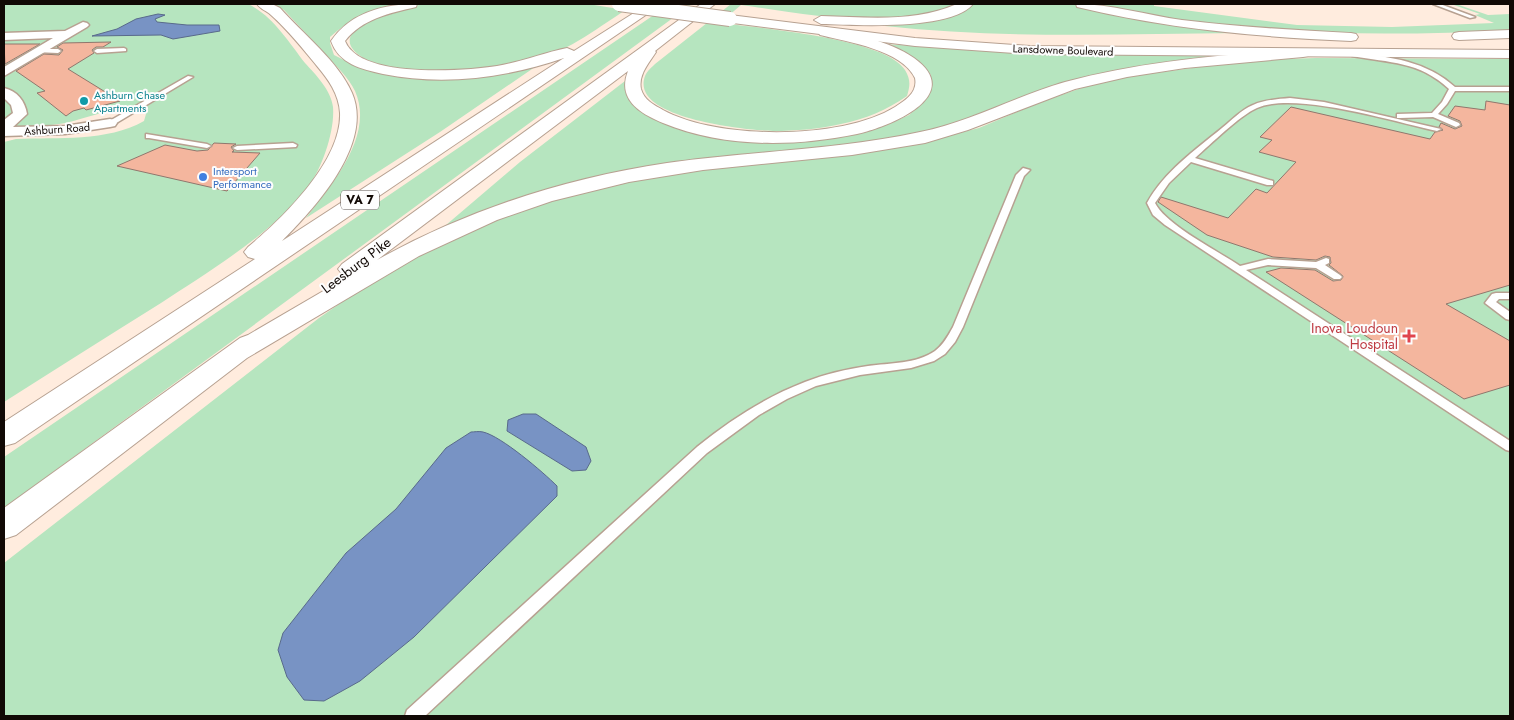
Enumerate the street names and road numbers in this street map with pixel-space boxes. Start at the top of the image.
street label: Lansdowne Boulevard [1012,40,1114,60]
street label: Ashburn Road [23,119,91,139]
road number: VA 7 [341,190,379,210]
street label: Leesburg Pike [317,232,395,298]

